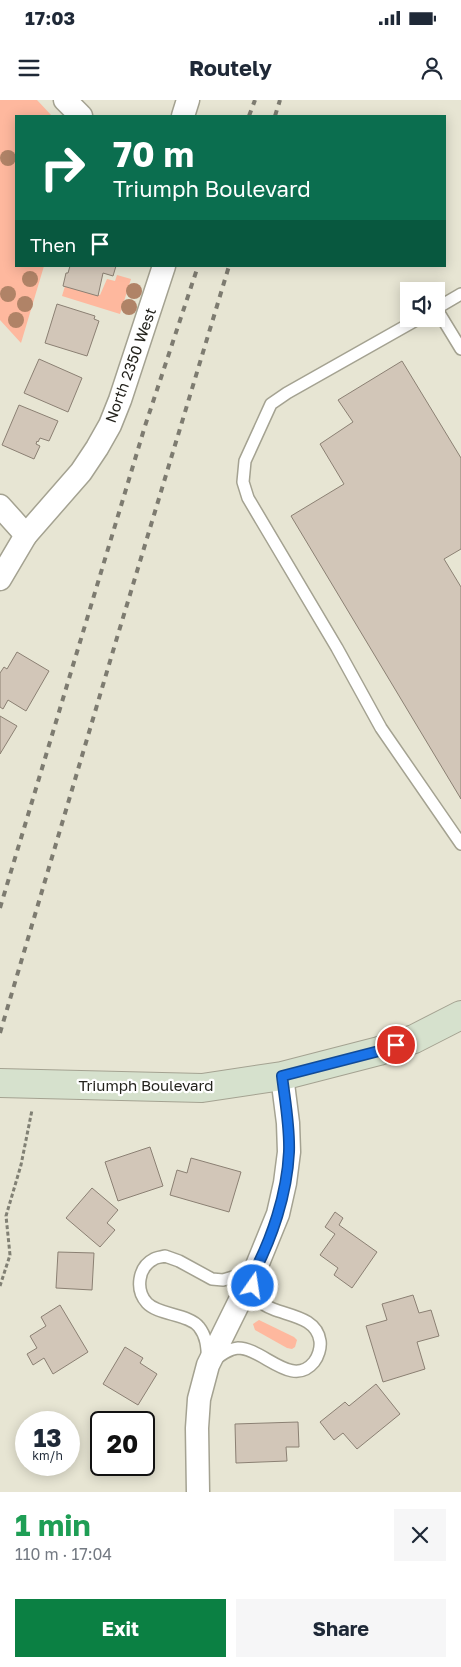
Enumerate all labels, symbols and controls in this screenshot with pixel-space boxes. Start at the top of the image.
text: 17:03 [25,6,75,29]
icon: menu [15,54,43,82]
text: Routely [189,54,272,81]
icon: person [418,54,446,82]
text: 70 m [113,133,194,175]
icon: right [30,135,95,200]
text: Triumph Boulevard [113,175,311,202]
icon: arrive [86,230,114,258]
text: Then [30,233,76,256]
map controls [400,282,445,327]
button: sound [400,282,445,327]
street label: North 2350 West [101,305,159,425]
pin [375,1024,417,1066]
icon: arrive [382,1031,410,1059]
street label: Triumph Boulevard [79,1076,213,1094]
position arrow [226,1259,278,1311]
speed limit sign: 20 [90,1411,155,1476]
text: 13 [33,1422,62,1453]
text: km/h [32,1448,63,1463]
text: 1 min [15,1507,91,1543]
button: close [394,1509,446,1561]
text: 110 m · 17:04 [15,1544,112,1564]
button: Exit [15,1599,226,1657]
button: Share [236,1599,446,1657]

